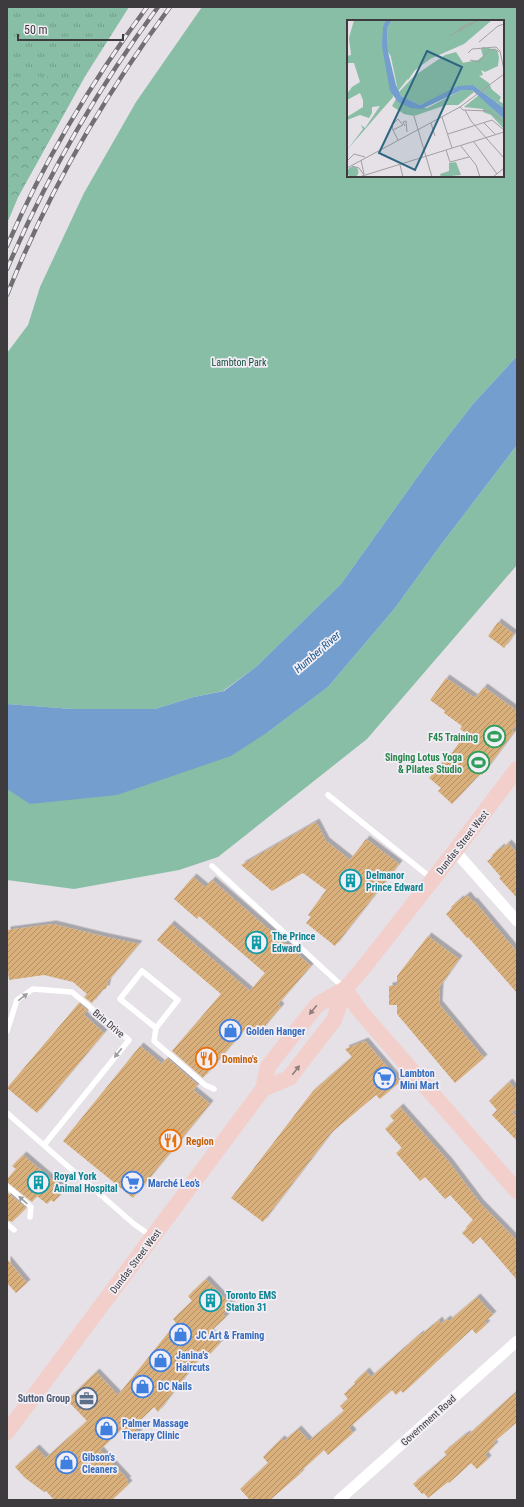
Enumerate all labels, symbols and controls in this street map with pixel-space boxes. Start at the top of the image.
scale bar [18,16,123,42]
inset map [347,20,504,177]
text: 50 m [24,23,48,37]
park label: Lambton Park [212,357,267,368]
water label: Humber River [292,628,344,676]
sports icon: F45 Training [481,724,507,750]
place label: F45 Training [428,732,478,743]
sports icon: Singing Lotus Yoga & Pilates Studio [465,750,491,776]
place label: Singing Lotus Yoga & Pilates Studio [385,752,462,775]
street label: Dundas Street West [434,808,491,876]
building icon: Delmanor Prince Edward [337,868,363,894]
place label: Delmanor Prince Edward [366,870,423,893]
building icon: The Prince Edward [243,929,269,955]
place label: The Prince Edward [272,931,315,954]
one-way arrow [17,992,28,1001]
one-way arrow [308,1005,317,1016]
street label: Brin Drive [91,1007,127,1040]
shop icon: Golden Hanger [217,1018,243,1044]
place label: Golden Hanger [246,1026,306,1037]
restaurant icon: Domino's [194,1046,220,1072]
one-way arrow [114,1048,122,1059]
place label: Domino's [222,1054,258,1065]
one-way arrow [292,1064,300,1075]
supermarket icon: Lambton Mini Mart [371,1066,397,1092]
place label: Lambton Mini Mart [400,1068,439,1091]
restaurant icon: Region [157,1128,183,1154]
place label: Region [186,1136,214,1147]
building icon: Royal York Animal Hospital [25,1169,51,1195]
supermarket icon: Marché Leo’s [119,1170,145,1196]
place label: Royal York Animal Hospital [54,1171,118,1194]
place label: Marché Leo’s [148,1178,200,1189]
one-way arrow [18,1195,28,1205]
street label: Dundas Street West [108,1227,163,1296]
building icon: Toronto EMS Station 31 [197,1288,223,1314]
place label: Toronto EMS Station 31 [226,1290,277,1313]
shop icon: JC Art & Framing [167,1322,193,1348]
place label: JC Art & Framing [196,1330,264,1341]
shop icon: Janina's Haircuts [147,1348,173,1374]
place label: Janina's Haircuts [176,1350,210,1373]
shop icon: DC Nails [129,1373,155,1399]
place label: DC Nails [158,1381,193,1392]
office icon: Sutton Group [73,1385,99,1411]
place label: Sutton Group [18,1393,70,1404]
street label: Government Road [399,1393,458,1448]
shop icon: Palmer Massage Therapy Clinic [93,1416,119,1442]
place label: Palmer Massage Therapy Clinic [122,1418,189,1441]
shop icon: Gibson's Cleaners [53,1450,79,1476]
place label: Gibson's Cleaners [82,1452,118,1475]

